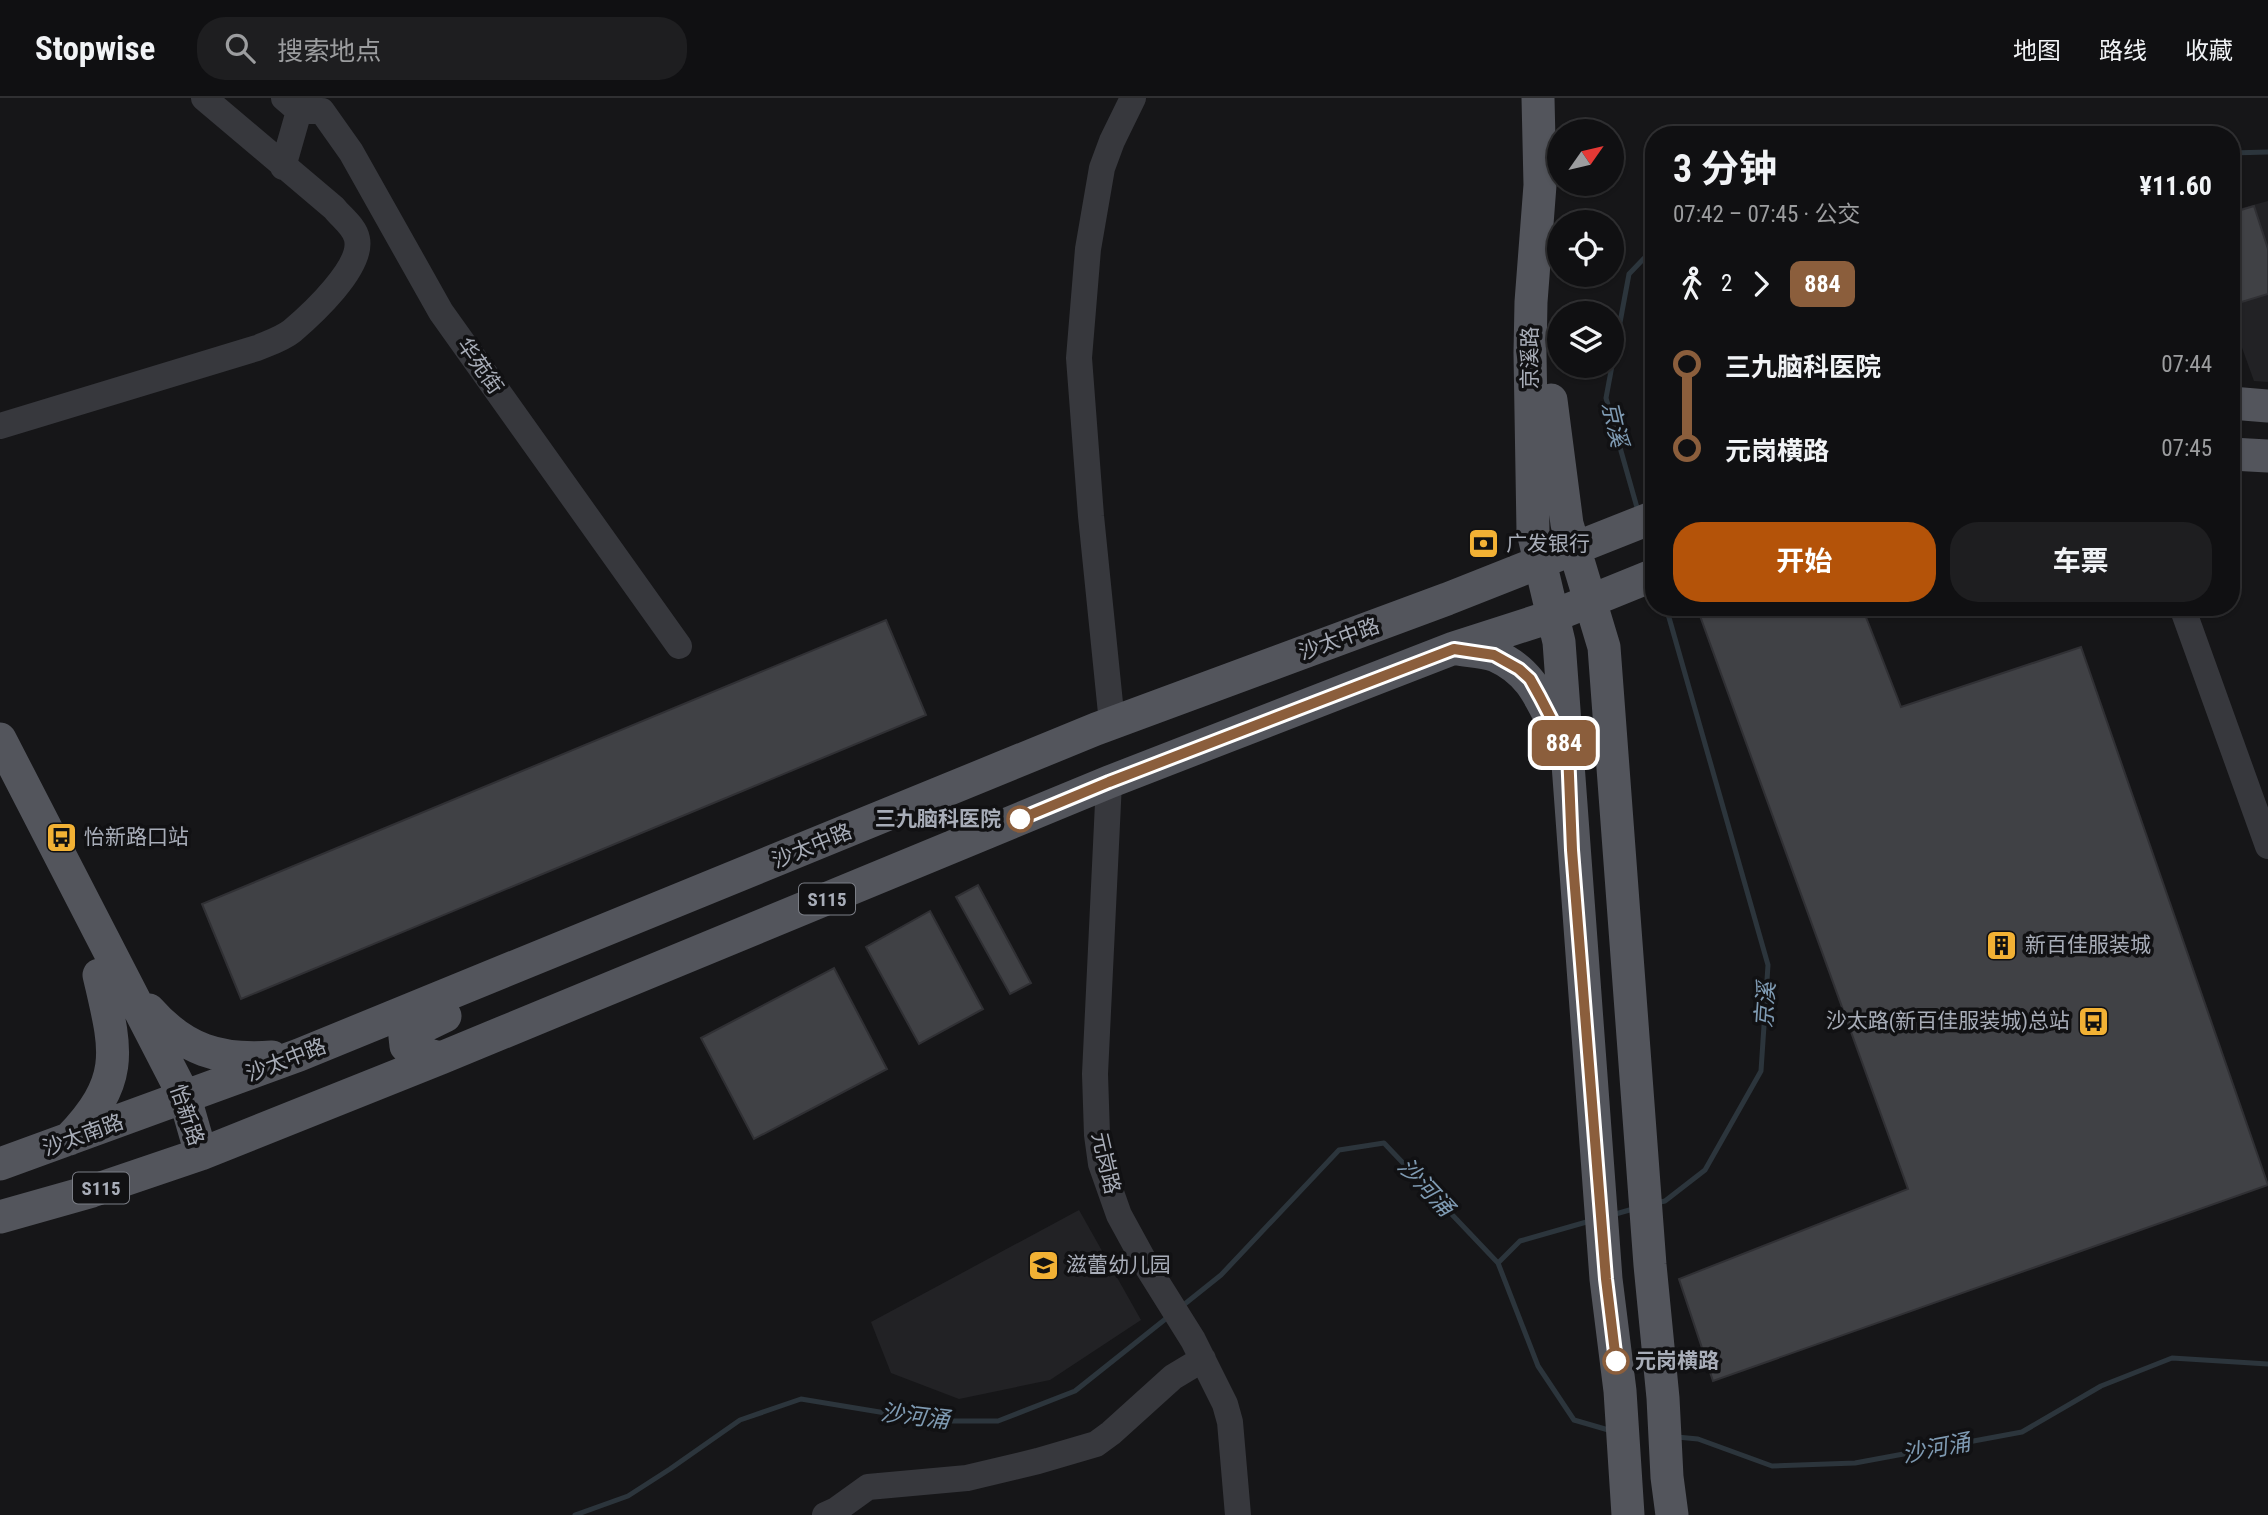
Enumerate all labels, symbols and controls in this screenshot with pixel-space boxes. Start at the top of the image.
search box [197,17,687,80]
text: Stopwise [35,29,155,68]
icon: search [221,29,259,67]
text: 搜索地点 [277,36,381,66]
text: 地图 [2013,37,2061,65]
text: 路线 [2099,37,2147,65]
text: 收藏 [2185,37,2233,65]
north arrow [1547,119,1624,196]
map controls [1547,119,1624,378]
text: 3 分钟 [1673,147,1777,191]
text: ¥11.60 [2140,171,2212,201]
text: 07:42 – 07:45 · 公交 [1673,201,1860,228]
button: locate [1547,210,1624,287]
icon: walk [1673,265,1711,303]
icon: forward [1742,265,1780,303]
text: 2 [1721,270,1732,297]
text: 884 [1804,270,1841,298]
button: layers [1547,301,1624,378]
street label: 京溪路 [1518,327,1542,390]
street label: 华苑街 [452,333,508,399]
text: 07:44 [2161,351,2212,378]
text: 三九脑科医院 [1725,352,1881,382]
water label: 京溪 [1596,399,1634,452]
text: 07:45 [2161,435,2212,462]
text: 元岗横路 [1725,436,1829,466]
button: 开始 [1673,522,1936,602]
button: 车票 [1950,522,2212,602]
bank icon: 广发银行 [1466,527,1500,561]
place label: 广发银行 [1506,532,1590,556]
street label: 沙太中路 [1295,613,1383,665]
line badge: 884 [1524,720,1604,766]
text: 884 [1546,729,1582,757]
marker: 三九脑科医院 [1007,806,1033,832]
place label: 三九脑科医院 [875,807,1001,831]
street label: 沙太中路 [769,819,855,873]
bus stop icon: 怡新路口站 [44,820,78,854]
place label: 怡新路口站 [84,825,189,849]
road number: S115 [799,884,855,914]
building icon: 新百佳服装城 [1985,928,2019,962]
place label: 新百佳服装城 [2025,933,2151,957]
water label: 京溪 [1750,978,1781,1029]
bus stop icon: 沙太路(新百佳服装城)总站 [2076,1004,2110,1038]
place label: 沙太路(新百佳服装城)总站 [1826,1009,2070,1033]
street label: 沙太中路 [242,1034,330,1086]
street label: 怡新路 [165,1081,209,1149]
street label: 沙太南路 [39,1109,127,1161]
street label: 元岗路 [1087,1130,1125,1196]
water label: 沙河涌 [1392,1153,1461,1224]
road number: S115 [73,1172,129,1204]
school or university icon: 滋蕾幼儿园 [1026,1248,1060,1282]
place label: 滋蕾幼儿园 [1066,1253,1171,1277]
marker: 元岗横路 [1603,1348,1629,1374]
place label: 元岗横路 [1635,1349,1719,1373]
water label: 沙河涌 [879,1399,954,1434]
water label: 沙河涌 [1900,1428,1975,1468]

